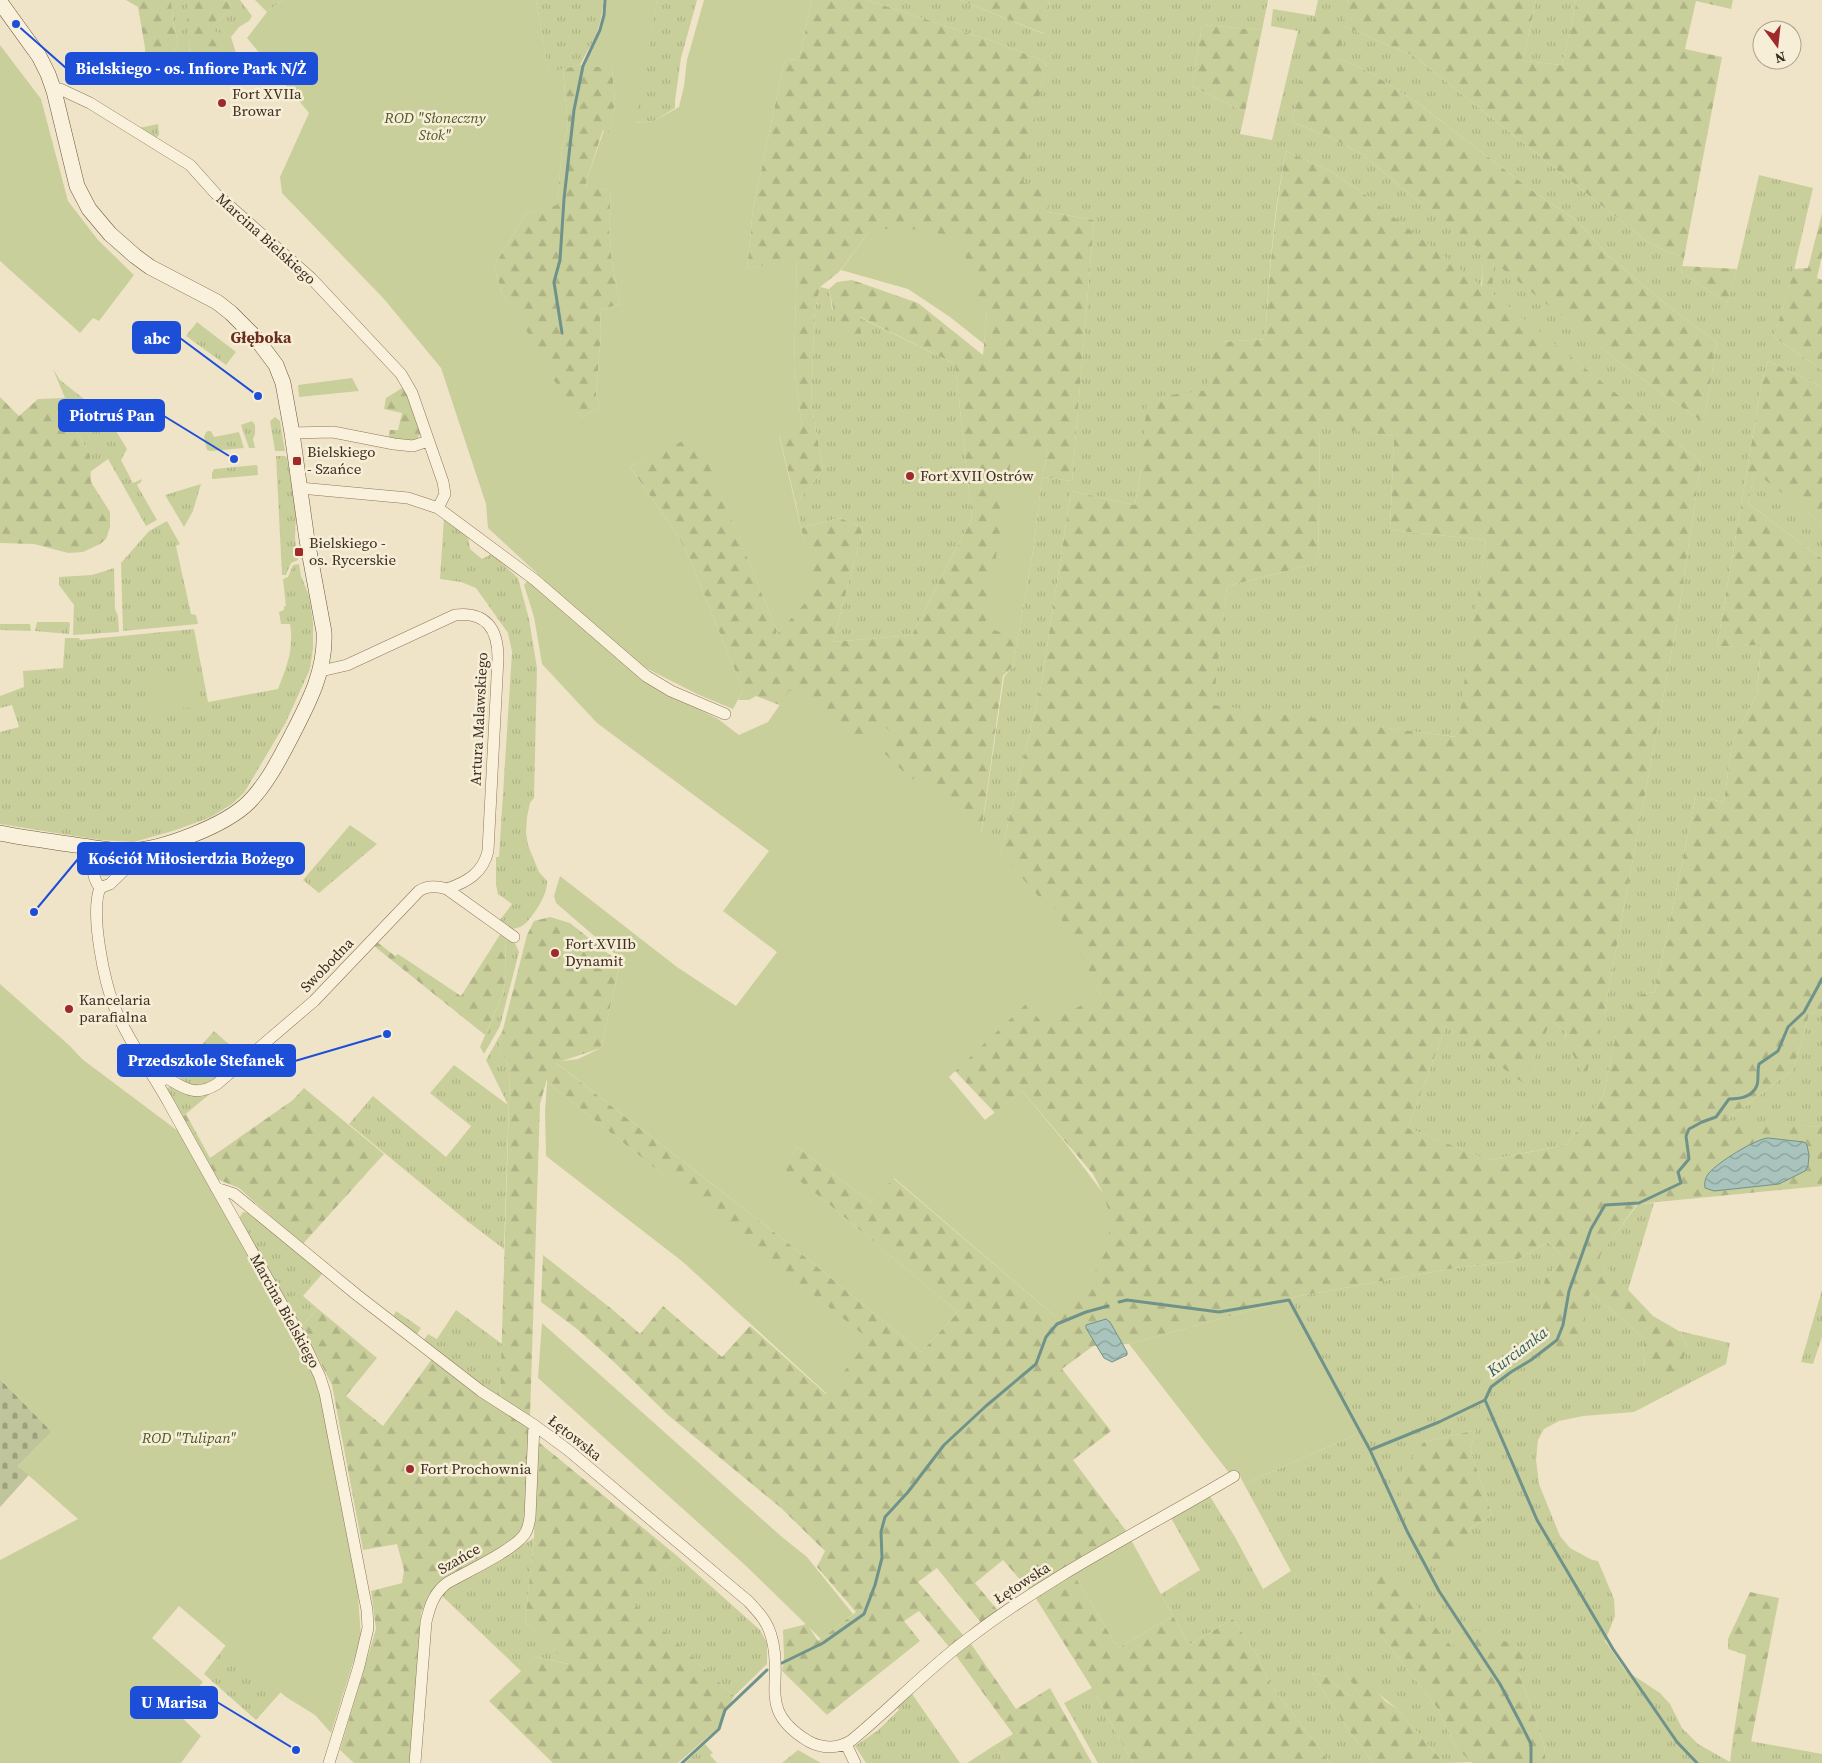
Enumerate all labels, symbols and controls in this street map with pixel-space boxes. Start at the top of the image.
north arrow [1752,20,1802,70]
text: N [1773,47,1788,69]
callout: Bielskiego - os. Infiore Park N/Ż [66,53,317,84]
text: Bielskiego - os. Infiore Park N/Ż [76,57,306,79]
place label: Fort XVIIa Browar [232,83,302,121]
marker: Fort XVIIa Browar [216,97,228,109]
park label: ROD "Słoneczny Stok" [383,107,487,145]
street label: Marcina Bielskiego [212,188,321,289]
callout: abc [133,322,180,353]
district label: Głęboka [231,326,292,348]
text: abc [144,327,170,349]
callout: Piotruś Pan [59,400,164,431]
text: Piotruś Pan [69,404,155,426]
place label: Bielskiego - Szańce [307,441,375,479]
marker: Bielskiego - Szańce [291,455,303,467]
place label: Fort XVII Ostrów [920,465,1034,486]
marker: Fort XVII Ostrów [904,470,916,482]
place label: Bielskiego - os. Rycerskie [309,532,396,570]
marker: Bielskiego - os. Rycerskie [293,546,305,558]
street label: Artura Malawskiego [465,652,492,786]
callout: Kościół Miłosierdzia Bożego [78,843,304,874]
text: Kościół Miłosierdzia Bożego [88,847,294,869]
street label: Swobodna [295,932,358,997]
place label: Fort XVIIb Dynamit [565,933,636,971]
marker: Fort XVIIb Dynamit [549,947,561,959]
place label: Kancelaria parafialna [79,989,151,1027]
marker: Kancelaria parafialna [63,1003,75,1015]
callout: Przedszkole Stefanek [118,1045,295,1076]
text: Przedszkole Stefanek [128,1049,285,1071]
street label: Marcina Bielskiego [245,1250,326,1372]
water label: Kurcianka [1482,1321,1552,1381]
street label: Łętowska [544,1410,607,1466]
park label: ROD "Tulipan" [141,1427,237,1448]
place label: Fort Prochownia [420,1458,532,1479]
marker: Fort Prochownia [404,1463,416,1475]
street label: Szańce [434,1538,484,1579]
street label: Łętowska [989,1556,1054,1609]
callout: U Marisa [131,1687,217,1718]
text: U Marisa [141,1691,207,1713]

